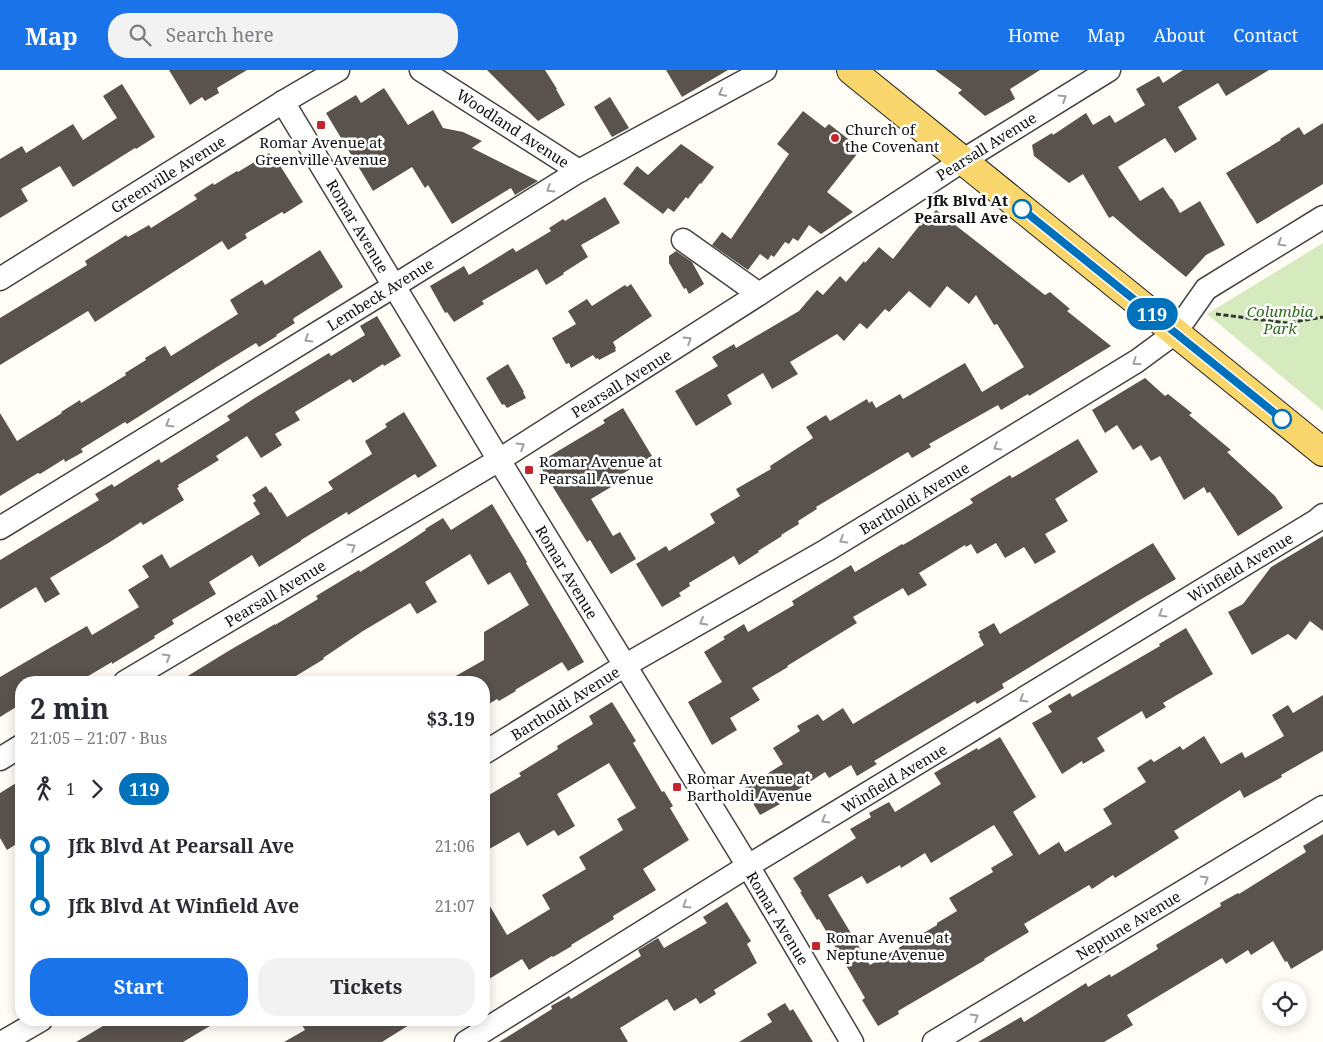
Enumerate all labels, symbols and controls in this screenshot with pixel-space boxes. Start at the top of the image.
search box [108,13,458,58]
text: Map [25,19,78,52]
icon: search [126,21,154,49]
text: Search here [166,22,274,48]
text: Home [1008,23,1059,47]
text: Map [1087,23,1125,47]
text: About [1153,23,1205,47]
text: Contact [1233,23,1298,47]
street label: Woodland Avenue [453,84,573,172]
one-way arrow [719,87,728,97]
one-way arrow [1058,95,1067,105]
street label: Pearsall Avenue [932,107,1040,185]
marker: Romar Avenue at Greenville Avenue [315,119,327,131]
place label: Church of the Covenant [845,119,939,156]
street label: Greenville Avenue [107,131,229,217]
place label: Romar Avenue at Greenville Avenue [255,132,387,169]
marker: Church of the Covenant [829,132,841,144]
street label: Romar Avenue [322,176,394,276]
one-way arrow [546,183,555,192]
place label: Jfk Blvd At Pearsall Ave [914,190,1008,227]
marker: Jfk Blvd At Pearsall Ave [1012,199,1032,219]
one-way arrow [1278,236,1287,246]
street label: Lembeck Avenue [323,253,437,335]
line badge: 119 [1123,298,1181,330]
park label: Columbia Park [1247,301,1314,338]
text: 119 [1137,302,1167,326]
one-way arrow [304,333,313,343]
one-way arrow [682,337,692,346]
street label: Pearsall Avenue [567,344,675,422]
one-way arrow [1132,356,1141,365]
unlabelled marker [1272,409,1292,429]
one-way arrow [165,418,175,427]
one-way arrow [994,441,1003,450]
one-way arrow [516,443,525,452]
place label: Romar Avenue at Pearsall Avenue [539,451,662,488]
street label: Bartholdi Avenue [855,457,973,539]
marker: Romar Avenue at Pearsall Avenue [523,464,535,476]
street label: Romar Avenue [531,522,603,622]
street label: Winfield Avenue [1184,528,1296,606]
one-way arrow [840,534,849,544]
one-way arrow [347,544,356,554]
street label: Pearsall Avenue [221,555,329,631]
one-way arrow [1159,608,1168,618]
one-way arrow [699,615,708,625]
one-way arrow [162,654,171,664]
street label: Bartholdi Avenue [507,661,623,745]
text: 2 min [30,689,109,727]
one-way arrow [1020,692,1029,702]
text: $3.19 [426,706,475,732]
text: 21:05 – 21:07 · Bus [30,727,167,749]
street label: Winfield Avenue [838,739,950,817]
place label: Romar Avenue at Bartholdi Avenue [687,768,812,805]
icon: walk [30,775,58,803]
icon: forward [83,775,111,803]
text: 119 [129,777,159,801]
text: 1 [66,778,75,800]
marker: Romar Avenue at Bartholdi Avenue [671,781,683,793]
one-way arrow [821,813,830,823]
text: Jfk Blvd At Pearsall Ave [68,833,294,859]
text: 21:06 [435,835,475,857]
street label: Romar Avenue [742,868,814,968]
one-way arrow [1199,875,1208,885]
street label: Neptune Avenue [1072,886,1184,964]
text: Jfk Blvd At Winfield Ave [68,893,299,919]
text: 21:07 [435,895,475,917]
one-way arrow [683,898,692,908]
place label: Romar Avenue at Neptune Avenue [826,927,949,964]
marker: Romar Avenue at Neptune Avenue [810,940,822,952]
button: Start [30,958,248,1016]
button: Tickets [258,958,475,1016]
map controls [1262,981,1307,1026]
button: locate [1262,981,1307,1026]
one-way arrow [970,1013,979,1023]

